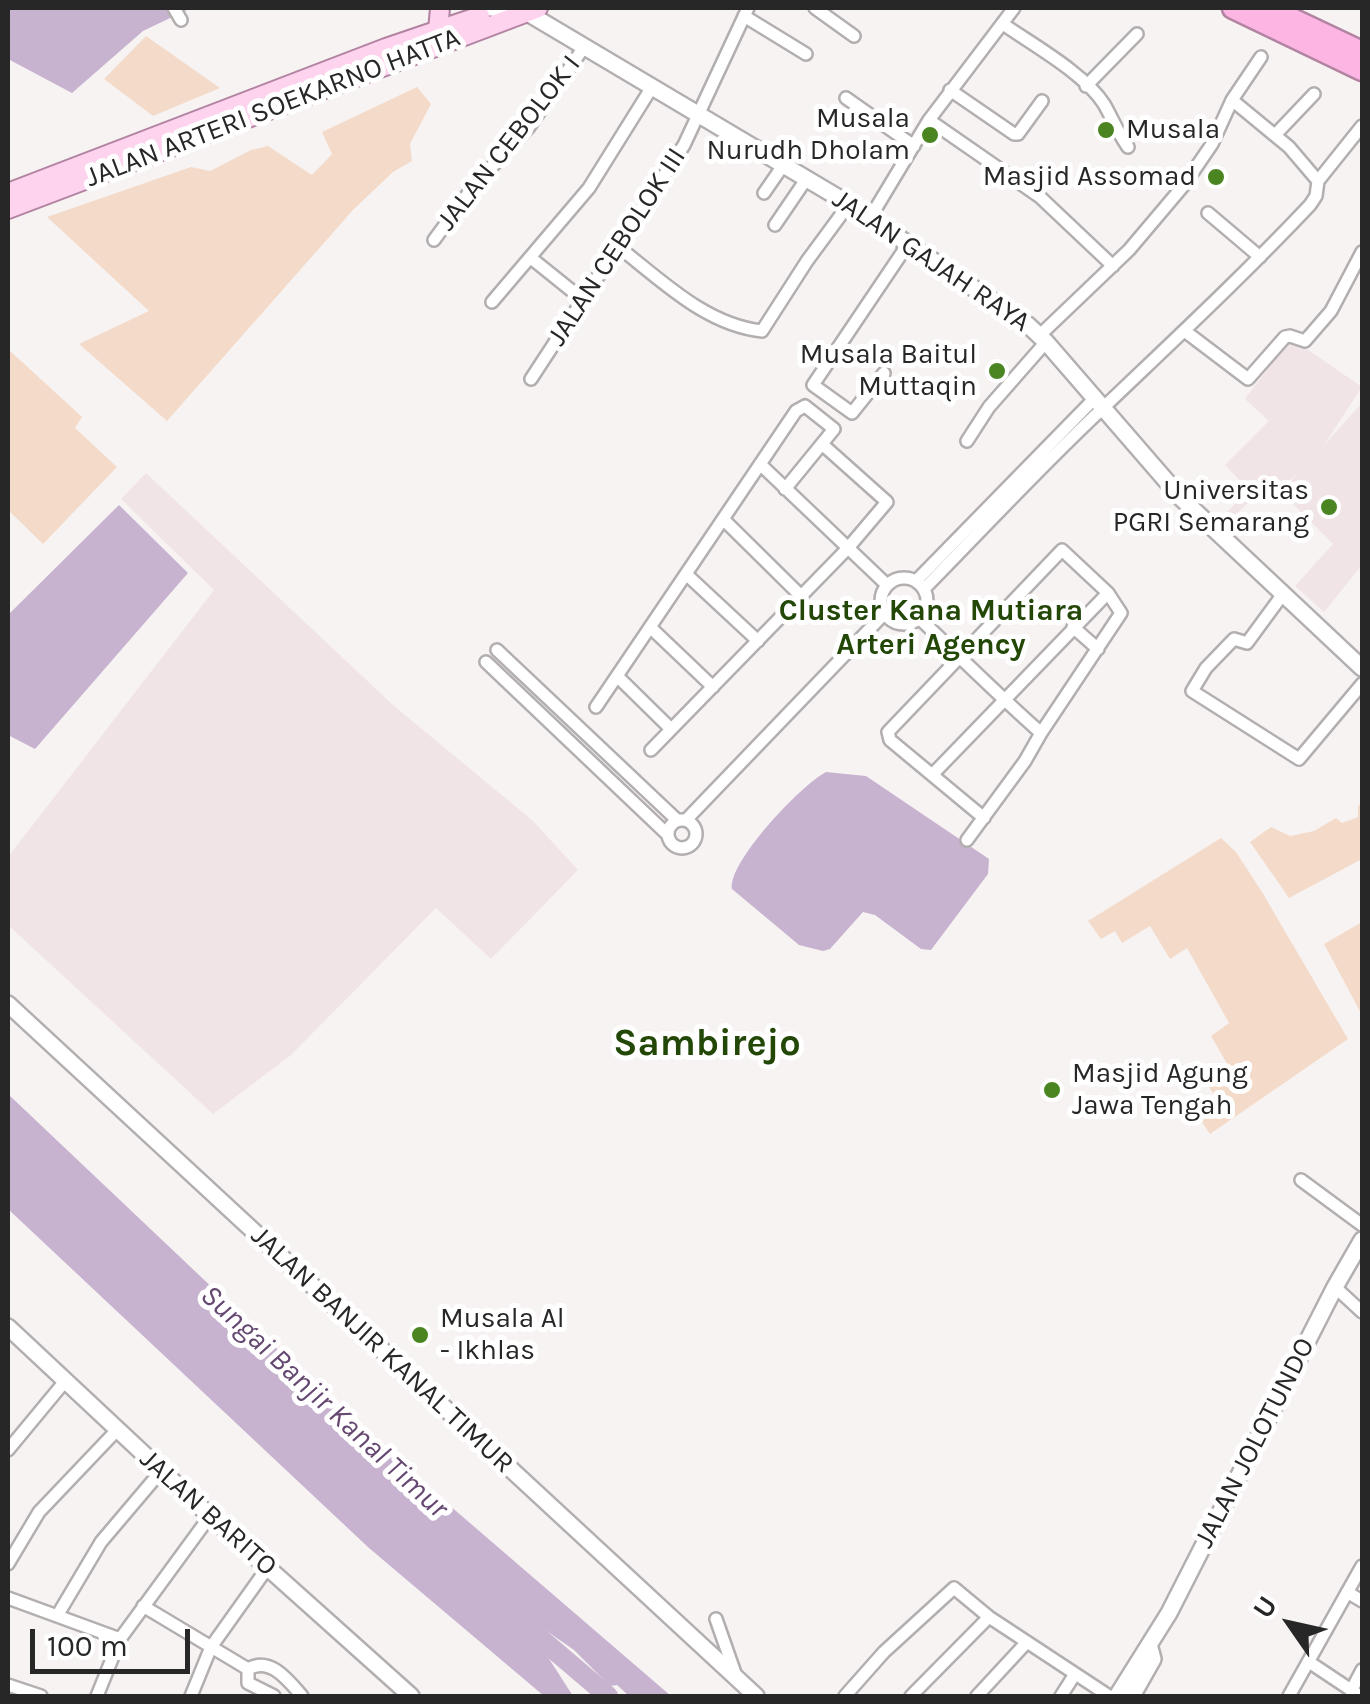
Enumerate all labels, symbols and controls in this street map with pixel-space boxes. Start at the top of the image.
street label: JALAN ARTERI SOEKARNO HATTA [81,21,465,195]
street label: JALAN CEBOLOK I [430,49,588,237]
place label: Musala Nurudh Dholam [707,102,910,168]
place label: Musala [1126,113,1220,147]
marker: Musala [1095,119,1117,141]
marker: Musala Nurudh Dholam [919,124,941,146]
street label: JALAN CEBOLOK III [541,142,693,352]
place label: Masjid Assomad [983,160,1196,194]
marker: Masjid Assomad [1205,166,1227,188]
street label: JALAN GAJAH RAYA [826,182,1036,340]
place label: Musala Baitul Muttaqin [800,338,977,404]
marker: Musala Baitul Muttaqin [986,360,1008,382]
place label: Universitas PGRI Semarang [1113,474,1309,540]
marker: Universitas PGRI Semarang [1318,496,1340,518]
district label: Cluster Kana Mutiara Arteri Agency [779,593,1083,664]
district label: Sambirejo [613,1021,801,1067]
place label: Masjid Agung Jawa Tengah [1072,1057,1248,1123]
marker: Masjid Agung Jawa Tengah [1041,1079,1063,1101]
street label: JALAN BANJIR KANAL TIMUR [244,1219,520,1481]
water label: Sungai Banjir Kanal Timur [193,1278,455,1526]
place label: Musala Al - Ikhlas [440,1302,565,1368]
marker: Musala Al - Ikhlas [409,1324,431,1346]
street label: JALAN JOLOTUNDO [1188,1333,1322,1553]
street label: JALAN BARITO [133,1443,283,1583]
north arrow [1240,1574,1340,1674]
text: U [1246,1590,1284,1624]
scale bar [35,1609,195,1671]
text: 100 m [47,1628,128,1664]

